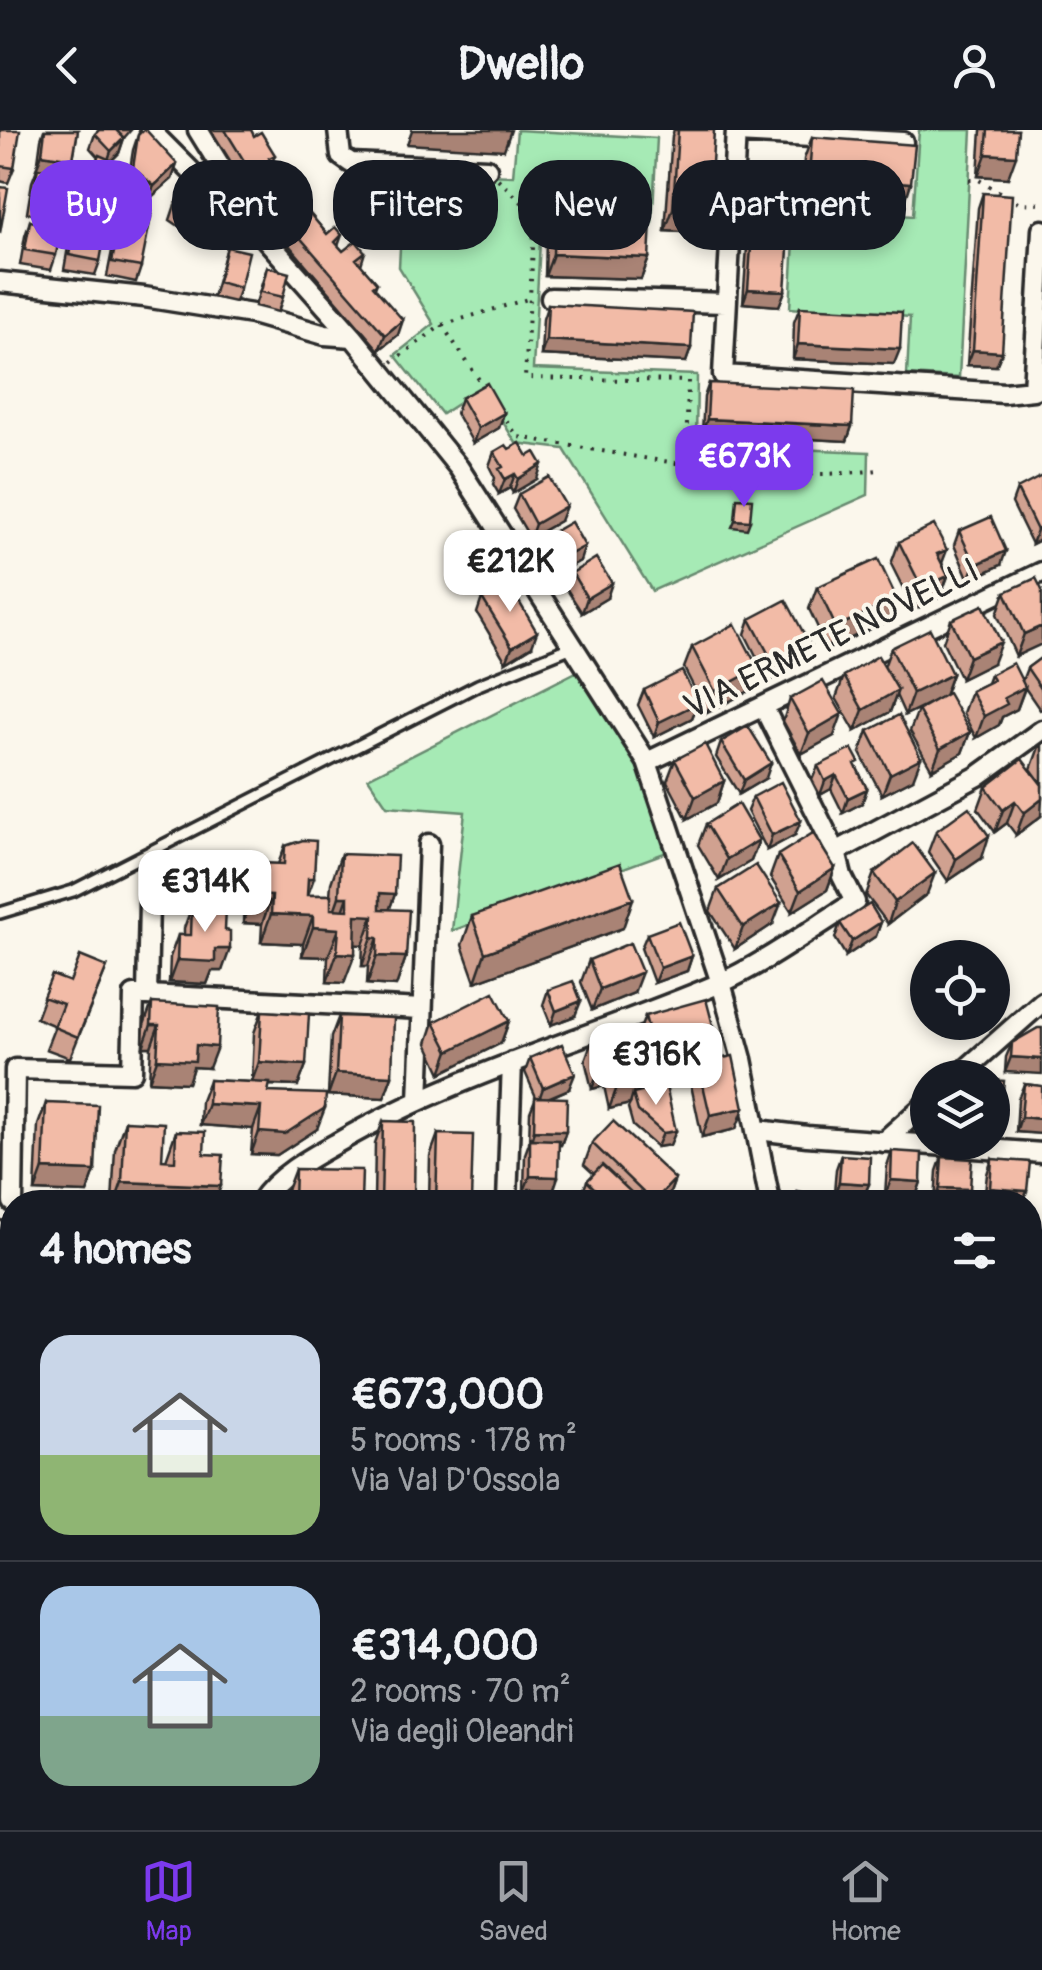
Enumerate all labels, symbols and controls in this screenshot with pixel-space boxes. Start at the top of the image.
text: Dwello [458,37,584,93]
icon: back [40,38,95,93]
icon: person [947,38,1002,93]
chip: Buy [30,160,152,250]
chip: Rent [172,160,313,250]
chip: Filters [333,160,498,250]
chip: New [518,160,652,250]
chip: Apartment [672,160,906,250]
pin: €673K [674,425,814,510]
text: €673K [697,437,791,477]
pin: €212K [440,530,580,615]
text: €212K [466,542,554,582]
street label: VIA ERMETE NOVELLI [677,548,986,729]
pin: €314K [135,850,275,935]
text: €314K [160,862,250,902]
map controls [910,940,1010,1160]
button: locate [910,940,1010,1040]
pin: €316K [586,1023,726,1108]
text: €316K [611,1035,701,1075]
button: layers [910,1060,1010,1160]
icon: filters [947,1223,1002,1278]
text: 4 homes [40,1224,191,1276]
text: €673,000 [350,1369,544,1421]
icon: home [120,1375,240,1495]
text: 5 rooms · 178 m² [350,1421,577,1461]
text: Via Val D'Ossola [350,1461,560,1501]
text: €314,000 [350,1620,539,1672]
icon: home [120,1626,240,1746]
text: 2 rooms · 70 m² [350,1672,571,1712]
text: Via degli Oleandri [350,1712,573,1752]
tab: Map [141,1854,196,1949]
tab: Saved [478,1854,548,1949]
tab: Home [830,1854,901,1949]

